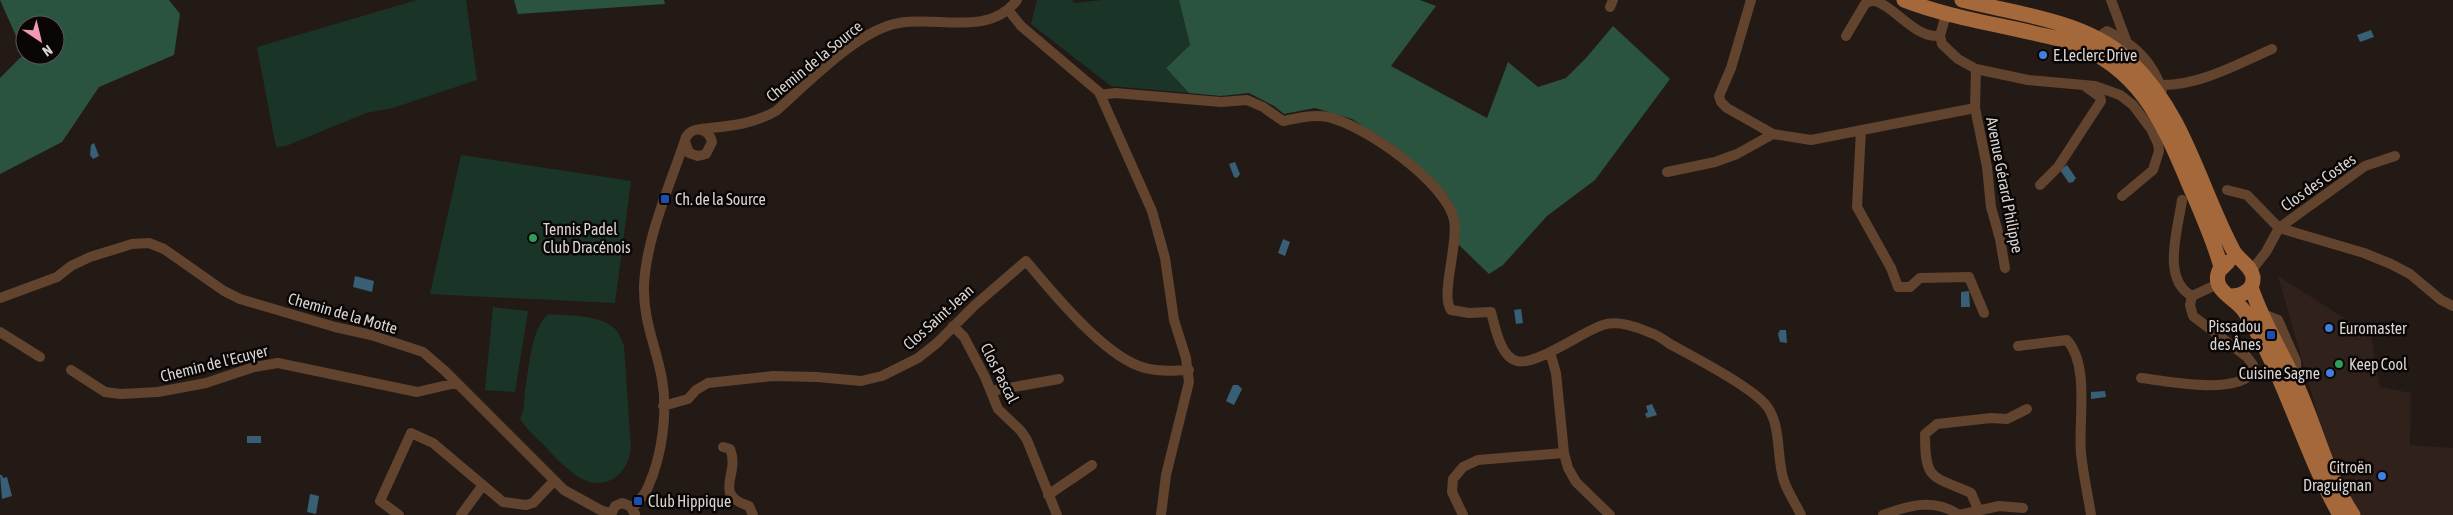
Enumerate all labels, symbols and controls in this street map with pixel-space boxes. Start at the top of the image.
north arrow [15,15,65,65]
street label: Chemin de la Source [762,17,866,105]
text: N [39,42,55,60]
place label: E.Leclerc Drive [2053,46,2137,64]
marker: E.Leclerc Drive [2037,49,2049,61]
street label: Avenue Gérard Philippe [1982,115,2027,255]
street label: Clos des Costes [2277,149,2359,214]
place label: Ch. de la Source [675,190,766,208]
marker: Ch. de la Source [659,193,671,205]
place label: Tennis Padel Club Dracénois [543,220,631,256]
marker: Tennis Padel Club Dracénois [527,232,539,244]
street label: Clos Saint-Jean [899,281,977,353]
street label: Chemin de la Motte [286,289,400,337]
place label: Pissadou des Ânes [2208,317,2261,353]
place label: Euromaster [2339,319,2407,337]
marker: Euromaster [2323,322,2335,334]
marker: Pissadou des Ânes [2265,329,2277,341]
street label: Clos Pascal [977,340,1023,407]
street label: Chemin de l'Ecuyer [158,341,270,386]
place label: Keep Cool [2349,355,2408,374]
marker: Keep Cool [2333,358,2345,370]
place label: Cuisine Sagne [2239,364,2320,383]
marker: Cuisine Sagne [2324,367,2336,379]
place label: Citroën Draguignan [2303,458,2372,495]
marker: Citroën Draguignan [2376,470,2388,482]
place label: Club Hippique [648,492,731,511]
marker: Club Hippique [632,495,644,507]

